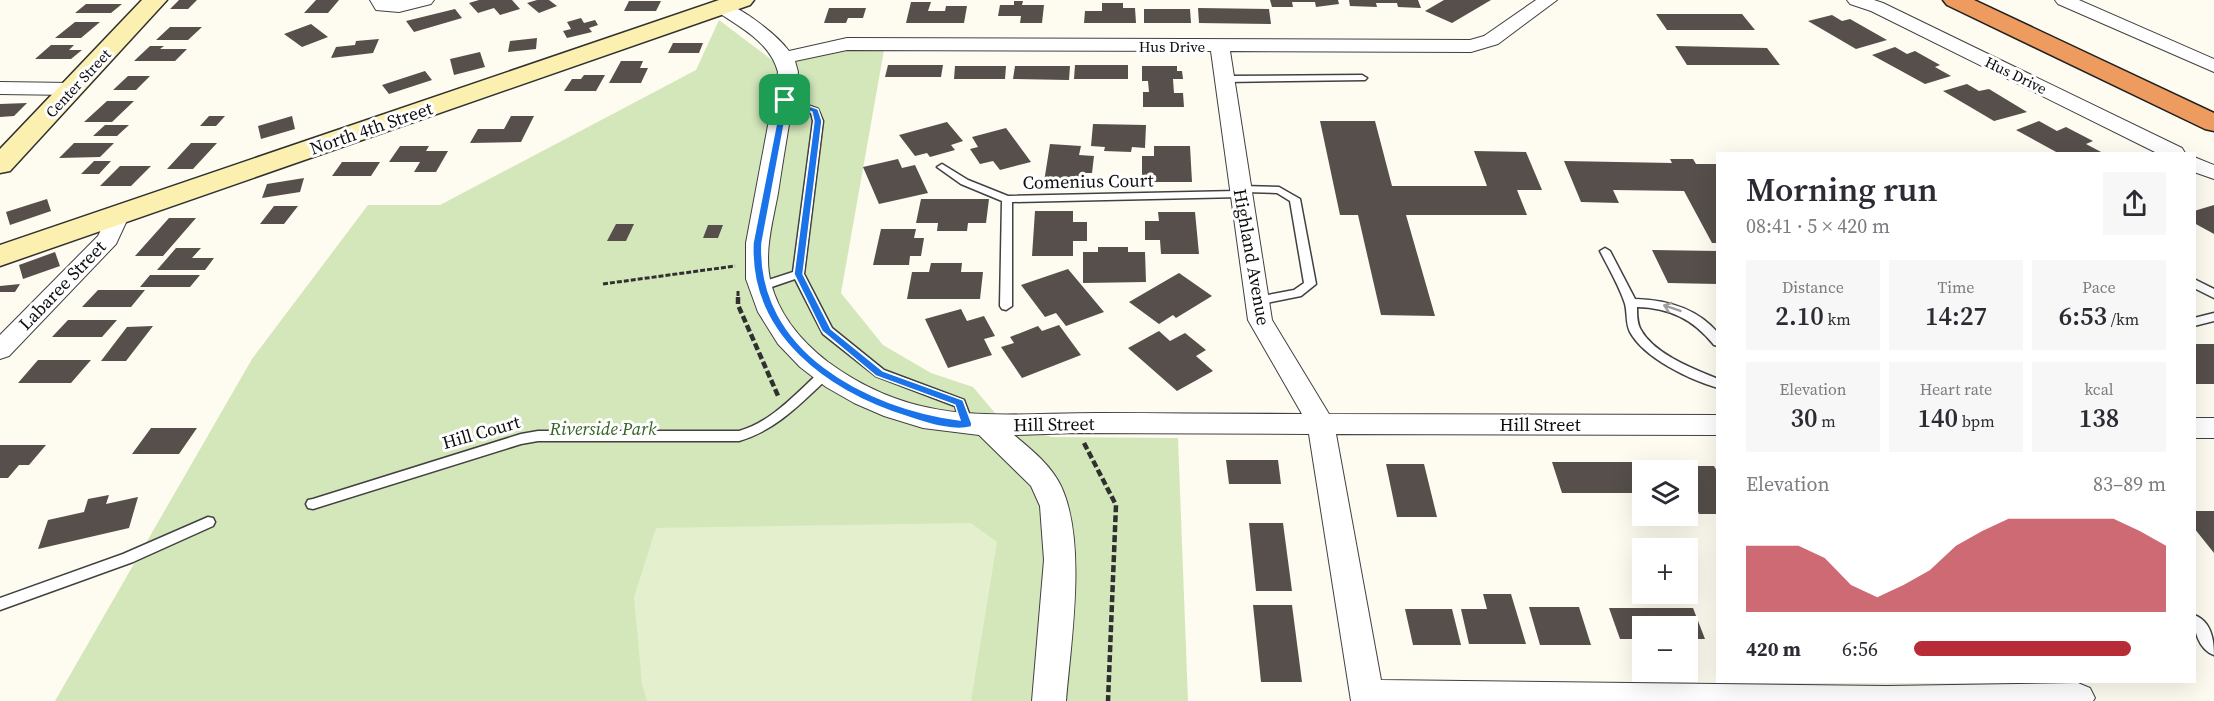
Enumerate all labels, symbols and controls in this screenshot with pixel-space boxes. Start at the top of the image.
street label: Hus Drive [1139,36,1206,57]
street label: Center Street [41,44,116,122]
street label: Hus Drive [1982,51,2051,99]
pin [759,74,810,125]
icon: arrive [768,83,801,116]
street label: North 4th Street [306,95,436,161]
street label: Comenius Court [1022,167,1154,195]
text: Morning run [1746,167,1938,212]
button: share [2103,172,2166,235]
street label: Highland Avenue [1228,187,1276,327]
text: 08:41 · 5 × 420 m [1746,212,1890,240]
street label: Labaree Street [13,235,111,335]
text: Distance [1782,276,1844,298]
text: Time [1937,276,1975,298]
text: Pace [2082,276,2116,298]
text: 2.10 [1775,298,1824,334]
text: 14:27 [1925,298,1987,334]
text: 6:53 [2059,298,2107,334]
one-way arrow [1663,302,1682,313]
text: km [1824,308,1851,330]
text: /km [2107,308,2139,330]
text: Elevation [1780,378,1846,400]
text: Heart rate [1920,378,1992,400]
text: kcal [2084,378,2114,400]
text: 30 [1790,400,1817,436]
text: 140 [1917,400,1958,436]
text: 138 [2079,400,2119,436]
street label: Hill Court [439,409,523,455]
text: m [1817,410,1836,432]
text: bpm [1958,410,1995,432]
street label: Hill Street [1013,411,1095,437]
street label: Hill Street [1500,412,1581,437]
park label: Riverside Park [549,416,657,441]
map controls [1632,460,1698,682]
button: layers [1632,460,1698,526]
text: Elevation [1746,470,1830,498]
text: 83–89 m [2093,470,2166,498]
button: + [1632,538,1698,604]
button: − [1632,616,1698,682]
text: 420 m [1746,635,1801,663]
text: 6:56 [1842,635,1878,663]

